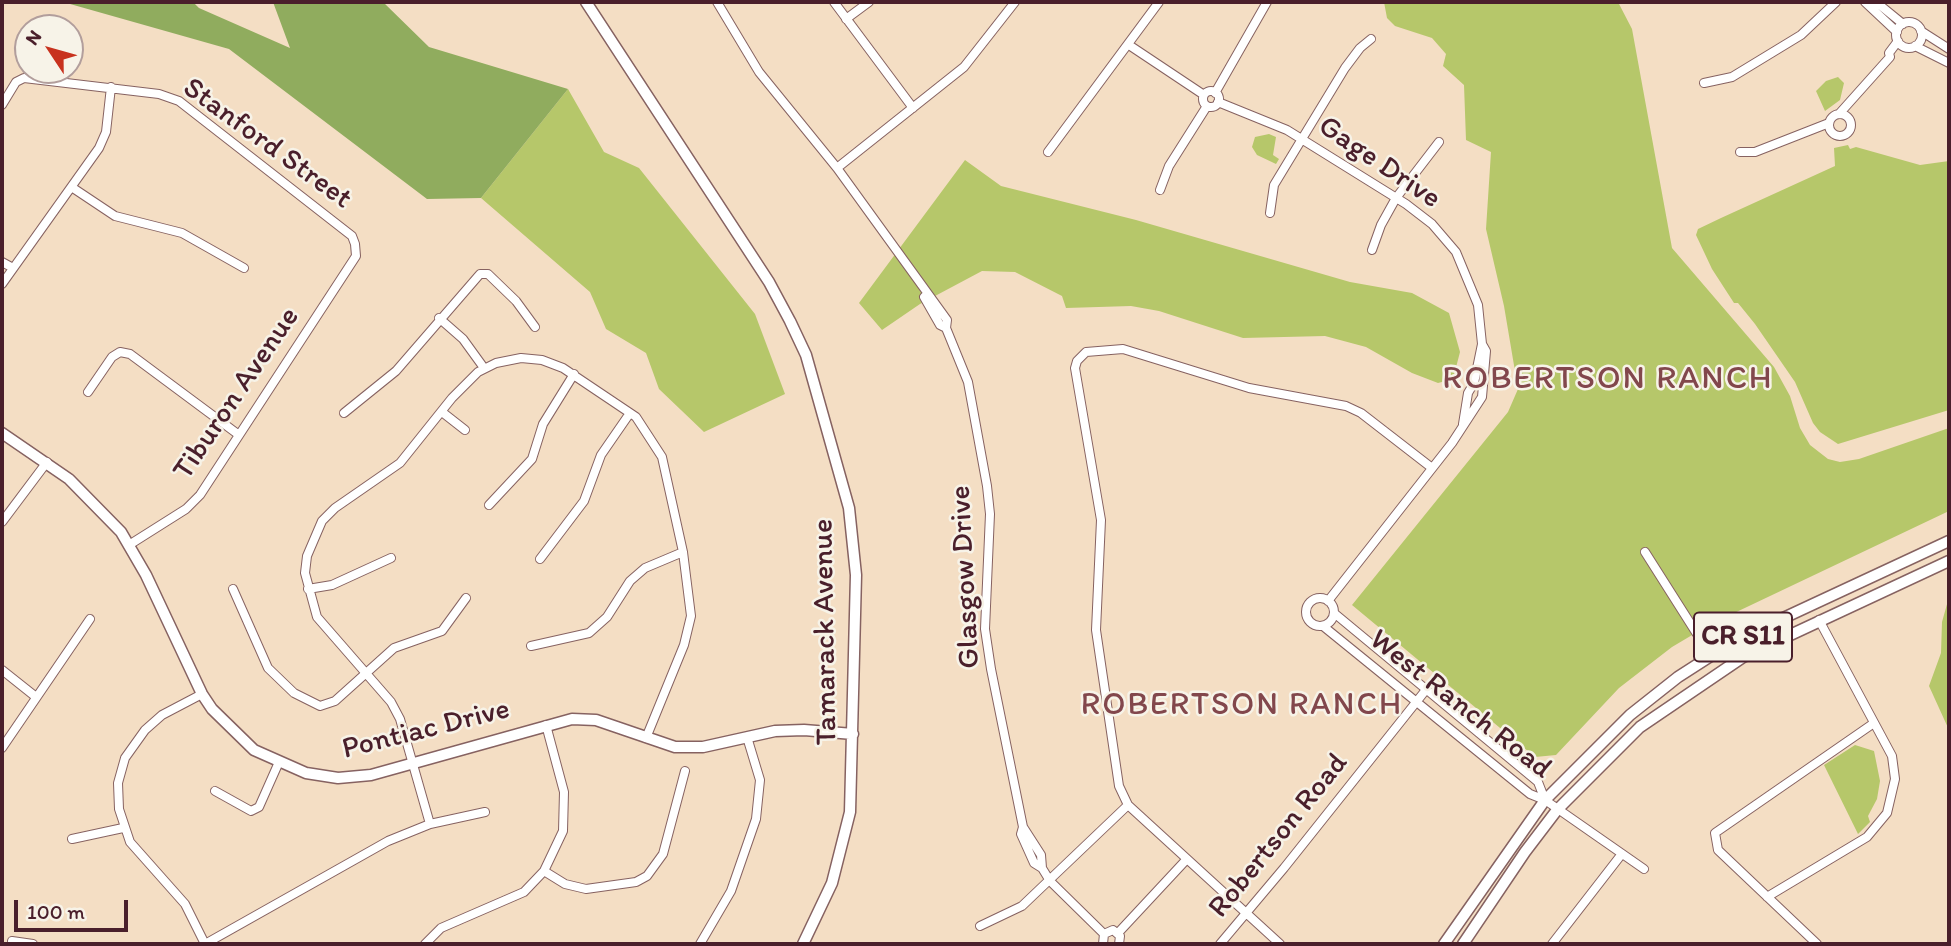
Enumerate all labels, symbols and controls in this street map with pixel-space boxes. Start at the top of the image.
north arrow [14,14,84,84]
text: N [20,26,46,49]
street label: Stanford Street [175,71,359,217]
street label: Gage Drive [1311,109,1447,217]
street label: Tiburon Avenue [166,301,308,487]
district label: ROBERTSON RANCH [1444,360,1772,400]
street label: Glasgow Drive [943,484,989,670]
street label: Tamarack Avenue [806,518,846,746]
road number: CR S11 [1694,612,1792,662]
street label: West Ranch Road [1361,622,1559,788]
district label: ROBERTSON RANCH [1083,687,1401,725]
street label: Pontiac Drive [338,692,514,768]
street label: Robertson Road [1202,746,1356,926]
scale bar [18,886,131,930]
text: 100 m [27,899,85,924]

